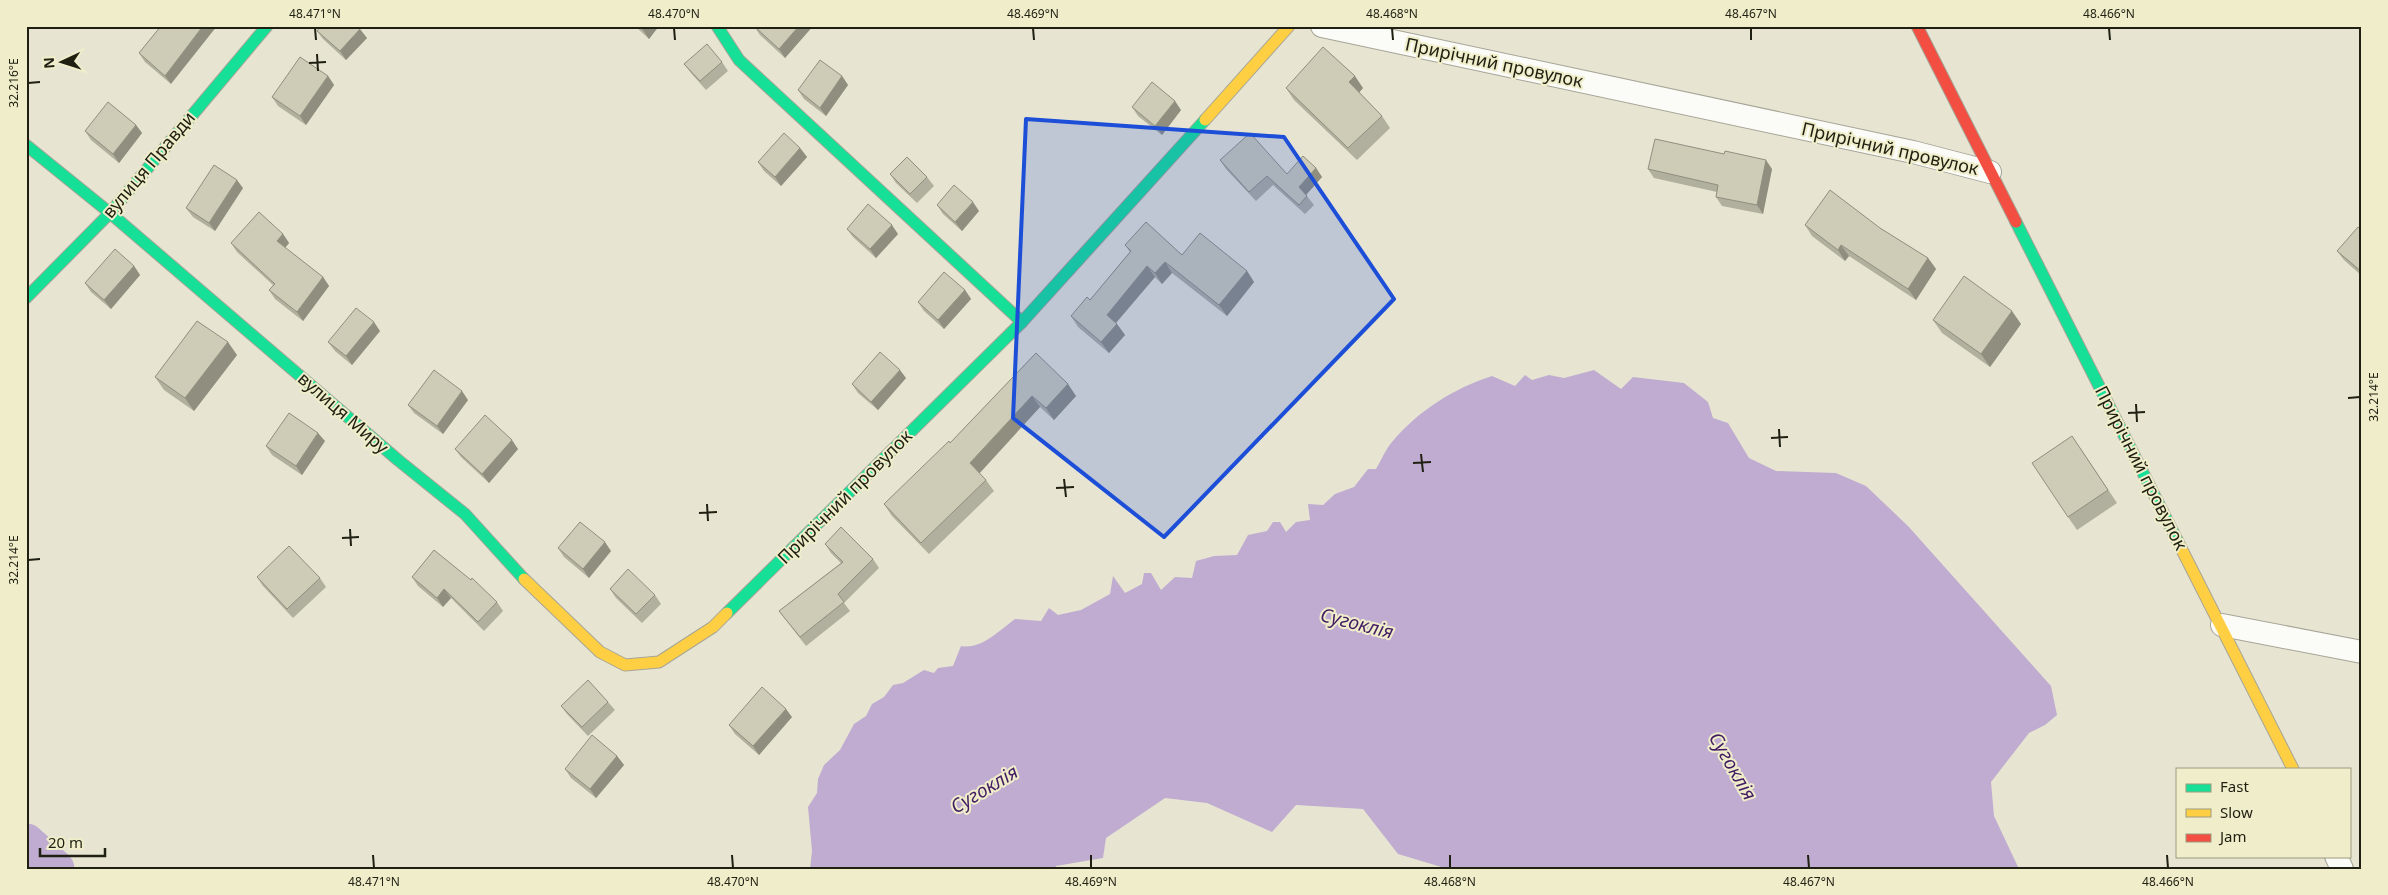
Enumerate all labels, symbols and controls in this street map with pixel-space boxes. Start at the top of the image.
text: 48.471°N [289,5,341,22]
text: 48.470°N [648,5,700,22]
text: 48.469°N [1007,5,1059,22]
text: 48.468°N [1366,5,1418,22]
text: 48.467°N [1725,5,1777,22]
text: 48.466°N [2083,5,2135,22]
street label: Прирічний провулок [1403,31,1586,93]
north arrow [38,38,88,88]
text: N [39,57,58,69]
text: 32.216°E [5,58,22,108]
street label: вулиця Правди [96,106,200,223]
street label: Прирічний провулок [1799,116,1982,180]
street label: вулиця Миру [293,366,395,459]
text: 32.214°E [2365,372,2382,422]
street label: Прирічний провулок [2090,381,2194,554]
street label: Прирічний провулок [772,423,917,569]
text: 32.214°E [5,535,22,585]
water label: Сугоклія [1318,601,1397,645]
water label: Сугоклія [1703,727,1763,805]
water label: Сугоклія [945,759,1023,819]
legend [2176,768,2350,858]
text: Fast [2220,776,2249,796]
text: Slow [2220,802,2253,822]
scale bar [40,825,105,857]
text: Jam [2218,826,2247,846]
text: 20 m [48,832,83,852]
text: 48.471°N [348,873,400,890]
text: 48.470°N [707,873,759,890]
text: 48.469°N [1065,873,1117,890]
text: 48.468°N [1424,873,1476,890]
text: 48.467°N [1783,873,1835,890]
text: 48.466°N [2142,873,2194,890]

